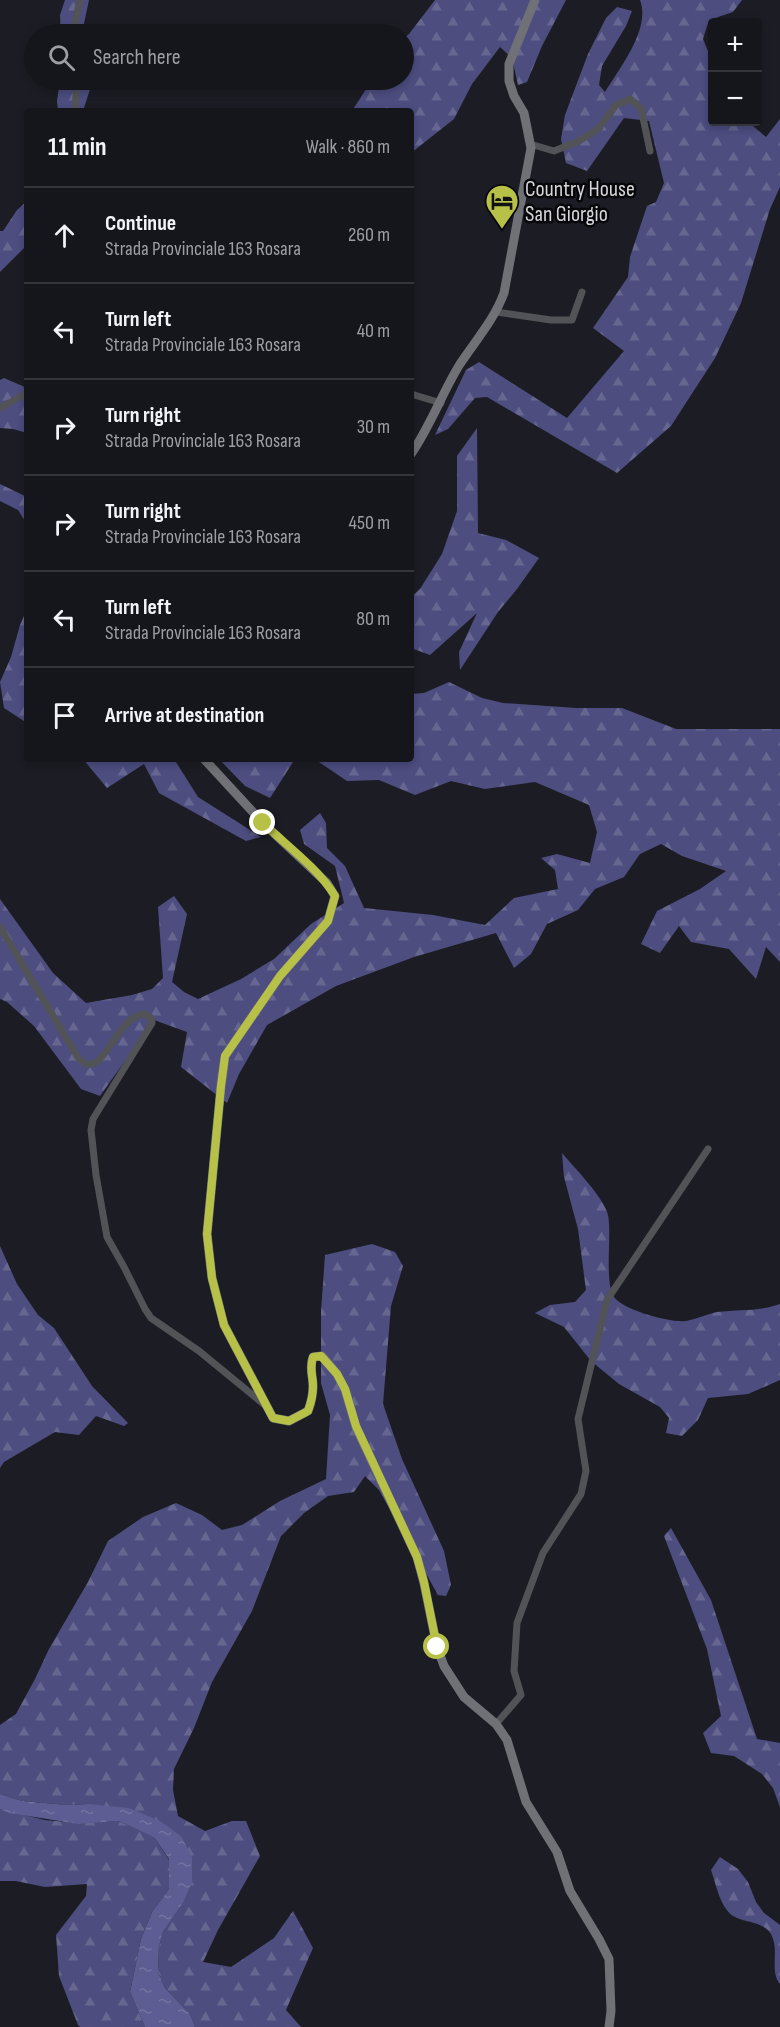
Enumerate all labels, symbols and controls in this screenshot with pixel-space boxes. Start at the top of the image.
map controls [708,18,762,126]
button: + [708,18,762,72]
search box [24,24,414,90]
icon: search [45,41,78,74]
text: Search here [93,44,180,71]
button: − [708,72,762,126]
text: 11 min [48,132,107,163]
text: Walk · 860 m [306,135,390,159]
place label: Country House San Giorgio [525,176,635,228]
hotel icon: Country House San Giorgio [484,183,520,230]
text: Continue [105,210,176,237]
icon: ahead [48,219,81,252]
text: 260 m [348,223,390,247]
text: Strada Provinciale 163 Rosara [105,237,301,261]
text: Turn left [105,306,171,333]
icon: left [48,315,81,348]
text: 40 m [357,319,390,343]
text: Strada Provinciale 163 Rosara [105,333,301,357]
text: Turn right [105,402,181,429]
icon: right [48,411,81,444]
text: 30 m [357,415,390,439]
text: Strada Provinciale 163 Rosara [105,429,301,453]
text: Turn right [105,498,181,525]
icon: right [48,507,81,540]
text: 450 m [349,511,390,535]
text: Strada Provinciale 163 Rosara [105,525,301,549]
text: Turn left [105,594,171,621]
icon: left [48,603,81,636]
text: 80 m [356,607,390,631]
text: Strada Provinciale 163 Rosara [105,621,301,645]
icon: arrive [48,699,81,732]
text: Arrive at destination [105,702,264,729]
route end [249,809,275,835]
route start [423,1633,449,1659]

